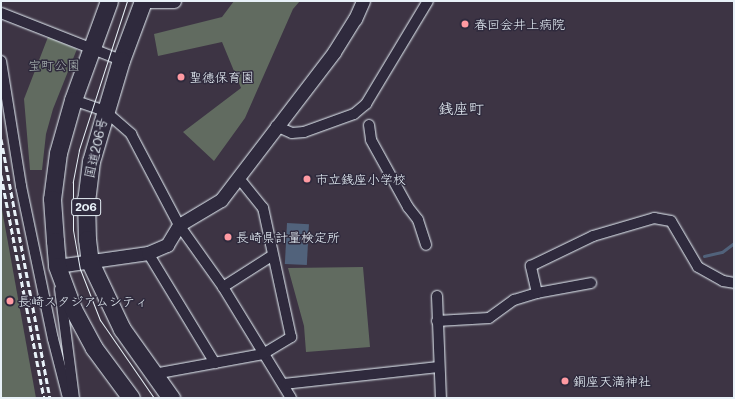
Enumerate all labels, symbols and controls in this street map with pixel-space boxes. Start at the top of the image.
place label: 春回会井上病院 [474,16,565,32]
marker: 春回会井上病院 [459,18,471,30]
park label: 宝町公園 [28,57,80,73]
place label: 聖徳保育園 [189,69,254,85]
marker: 聖徳保育園 [176,72,186,82]
district label: 銭座町 [439,100,483,118]
street label: 国道206号 [81,116,111,180]
place label: 市立銭座小学校 [315,171,406,187]
marker: 市立銭座小学校 [302,174,312,184]
road number: 206 [71,197,101,217]
place label: 長崎県計量検定所 [236,229,340,245]
marker: 長崎県計量検定所 [223,232,233,242]
place label: 長崎スタジアムシティ [18,293,148,309]
marker: 長崎スタジアムシティ [5,296,15,306]
place label: 銅座天満神社 [573,373,651,389]
marker: 銅座天満神社 [560,376,570,386]

